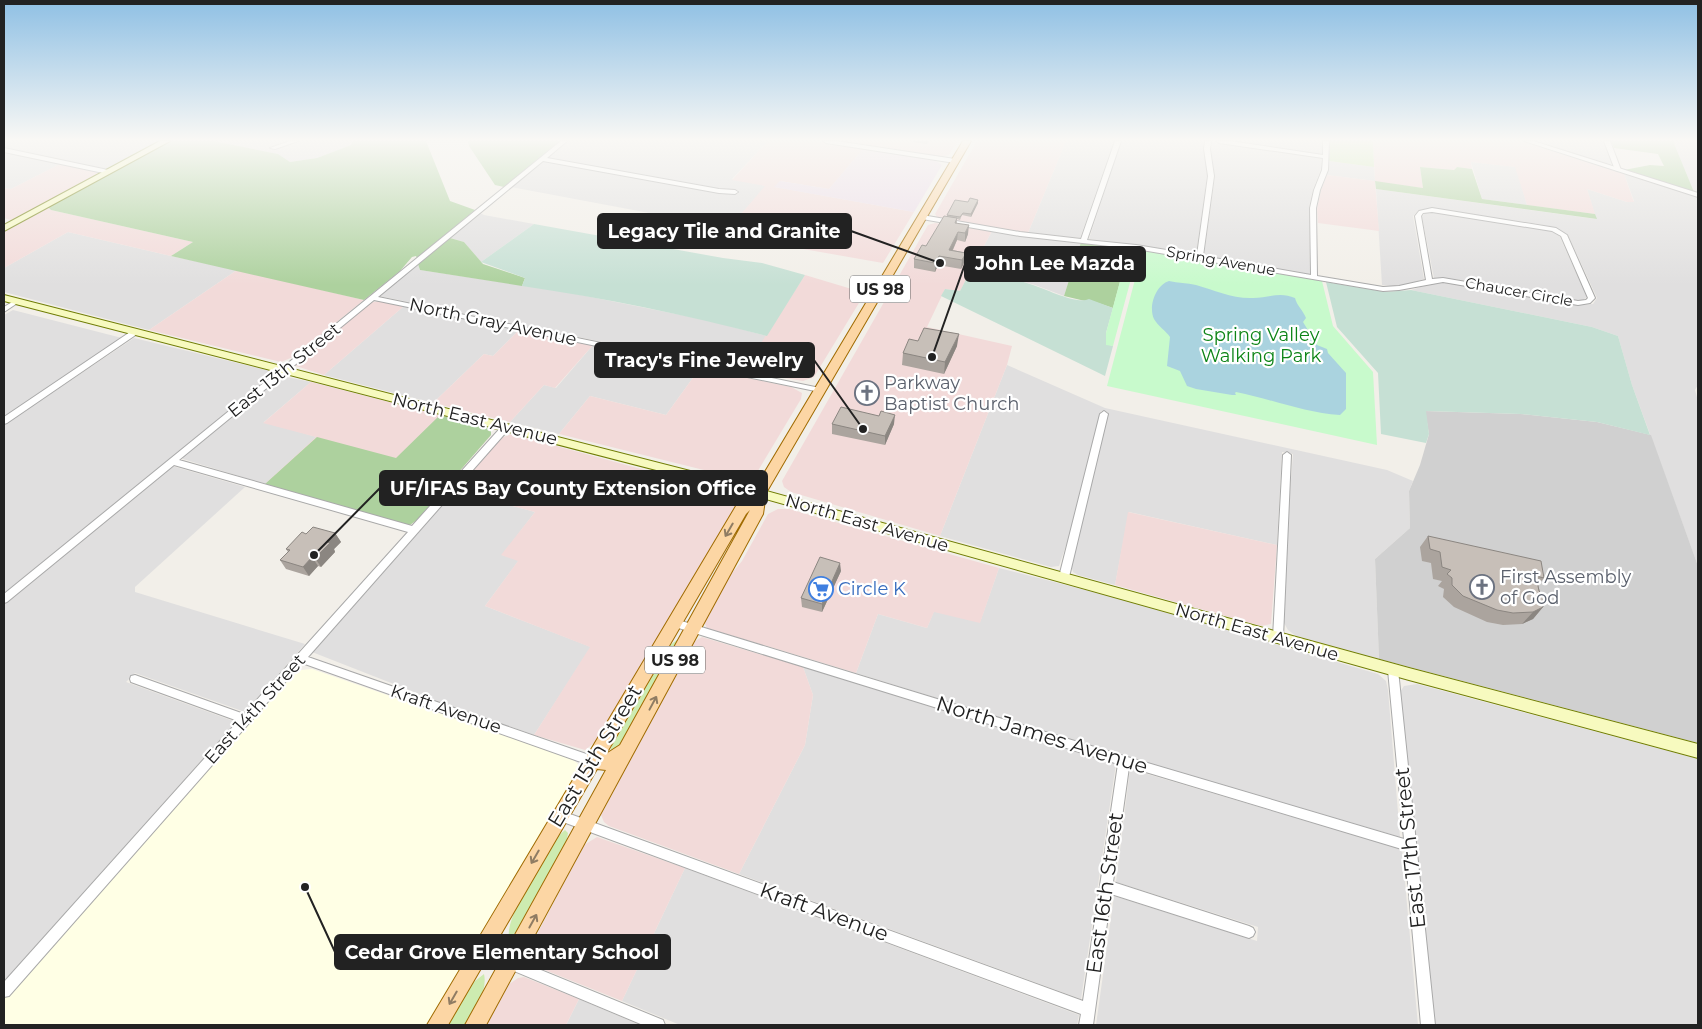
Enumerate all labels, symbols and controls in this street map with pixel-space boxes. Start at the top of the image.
callout: Legacy Tile and Granite [598,214,851,248]
text: Legacy Tile and Granite [607,220,841,243]
street label: Spring Avenue [1165,242,1277,279]
callout: John Lee Mazda [965,247,1145,281]
text: John Lee Mazda [974,252,1135,275]
street label: Chaucer Circle [1464,273,1574,310]
road number: US 98 [850,276,910,302]
street label: North Gray Avenue [407,293,579,351]
street label: East 13th Street [223,318,345,422]
park label: Spring Valley Walking Park [1201,324,1321,367]
callout: Tracy's Fine Jewelry [595,343,814,377]
text: Tracy's Fine Jewelry [605,349,804,372]
place label: Parkway Baptist Church [884,372,1020,415]
church icon: Parkway Baptist Church [854,380,880,406]
street label: North East Avenue [390,388,560,450]
callout: UF/IFAS Bay County Extension Office [380,471,767,505]
text: UF/IFAS Bay County Extension Office [390,477,756,500]
street label: North East Avenue [783,489,951,557]
one-way arrow [723,523,733,537]
place label: First Assembly of God [1500,566,1632,609]
church icon: First Assembly of God [1469,574,1495,600]
supermarket icon: Circle K [808,576,834,602]
place label: Circle K [838,578,906,600]
street label: North East Avenue [1173,598,1341,666]
road number: US 98 [645,646,705,674]
street label: East 14th Street [200,649,310,769]
street label: Kraft Avenue [388,680,504,738]
street label: East 15th Street [542,680,647,831]
street label: North James Avenue [933,690,1151,779]
one-way arrow [648,695,658,710]
street label: East 17th Street [1389,766,1430,930]
street label: East 16th Street [1081,811,1128,975]
one-way arrow [529,850,539,864]
street label: Kraft Avenue [756,877,892,946]
one-way arrow [528,914,538,929]
callout: Cedar Grove Elementary School [335,935,670,969]
text: Cedar Grove Elementary School [345,941,659,964]
one-way arrow [447,990,457,1004]

